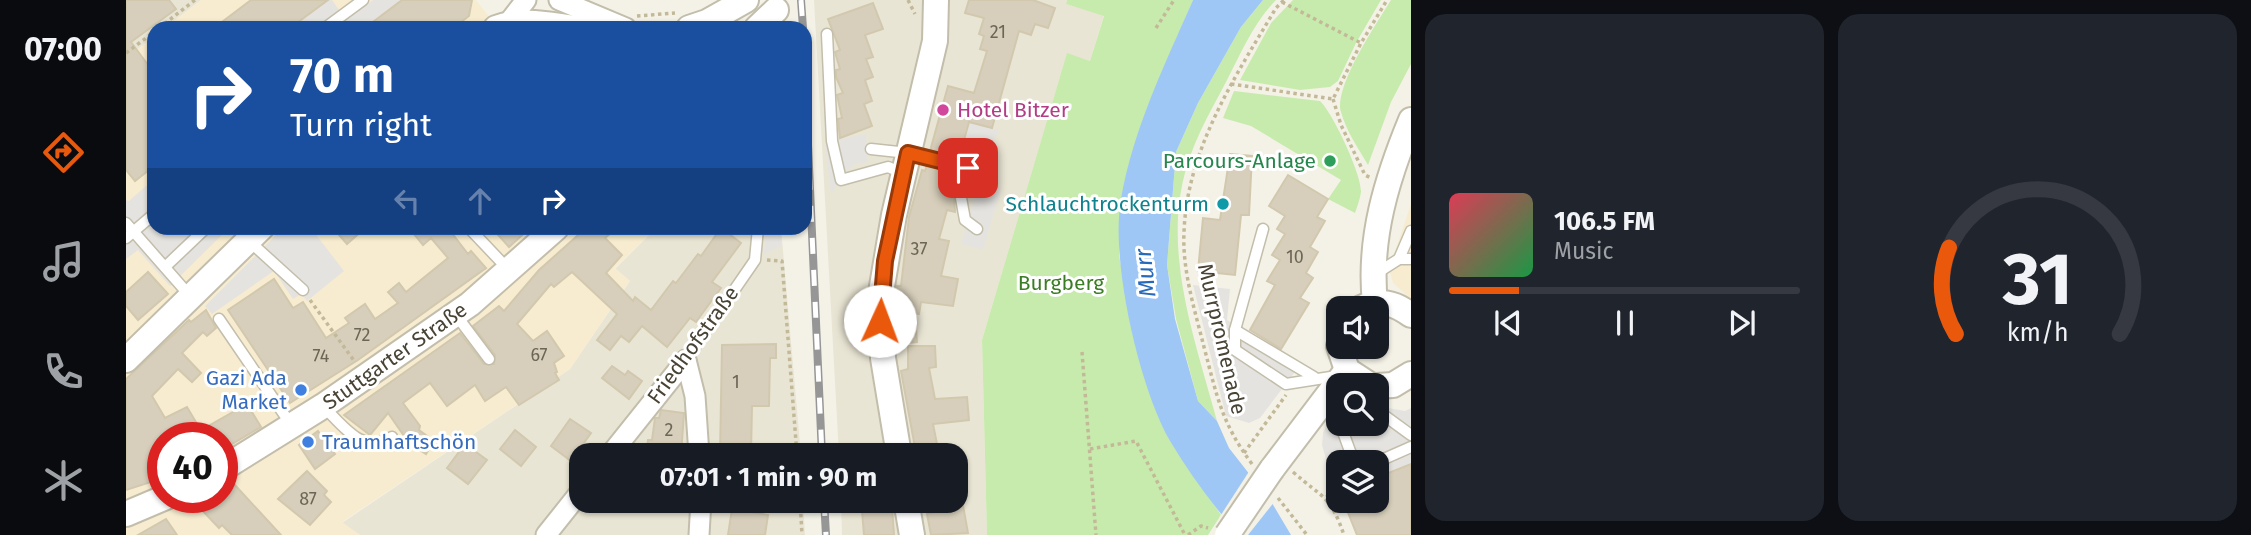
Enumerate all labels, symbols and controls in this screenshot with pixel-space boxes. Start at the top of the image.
house number: 21 [990,21,1006,43]
text: 07:00 [24,30,102,68]
text: 70 m [290,46,394,105]
icon: right [175,49,266,140]
place label: Hotel Bitzer [957,97,1069,123]
marker: Hotel Bitzer [935,102,951,118]
text: Turn right [290,106,432,144]
icon: directions [39,128,88,177]
pin [938,138,998,198]
place label: Parcours-Anlage [1163,148,1316,174]
icon: arrive [949,149,987,187]
marker: Parcours-Anlage [1322,153,1338,169]
icon: left [388,182,426,220]
icon: ahead [461,182,499,220]
icon: right [534,182,572,220]
place label: Schlauchtrockenturm [1006,191,1209,217]
marker: Schlauchtrockenturm [1215,196,1231,212]
text: 106.5 FM [1554,206,1655,237]
text: 31 [2001,236,2073,323]
icon: music [39,237,88,286]
text: Music [1554,237,1614,265]
house number: 37 [911,238,927,260]
water label: Murr [1128,246,1161,299]
house number: 10 [1286,246,1304,268]
street label: Murrpromenade [1192,261,1252,417]
park label: Burgberg [1018,270,1104,296]
street label: Friedhofstraße [642,281,744,409]
position arrow [843,284,917,358]
map controls [1326,296,1389,513]
button: sound [1326,296,1389,359]
street label: Stuttgarter Straße [318,297,472,415]
icon: previous [1489,304,1527,342]
icon: pause [1606,304,1644,342]
icon: next [1723,304,1761,342]
text: km/h [2007,317,2068,347]
house number: 72 [354,324,370,346]
house number: 67 [530,344,548,366]
house number: 74 [313,345,330,367]
icon: phone [39,347,88,396]
place label: Gazi Ada Market [206,365,287,415]
house number: 1 [732,371,740,393]
button: search [1326,373,1389,436]
marker: Gazi Ada Market [293,382,309,398]
house number: 2 [665,419,674,441]
speed limit sign: 40 [147,422,238,513]
place label: Traumhaftschön [322,429,476,455]
marker: Traumhaftschön [300,434,316,450]
button: layers [1326,450,1389,513]
icon: climate [39,456,88,505]
text: 07:01 · 1 min · 90 m [660,462,877,493]
house number: 87 [299,488,317,510]

